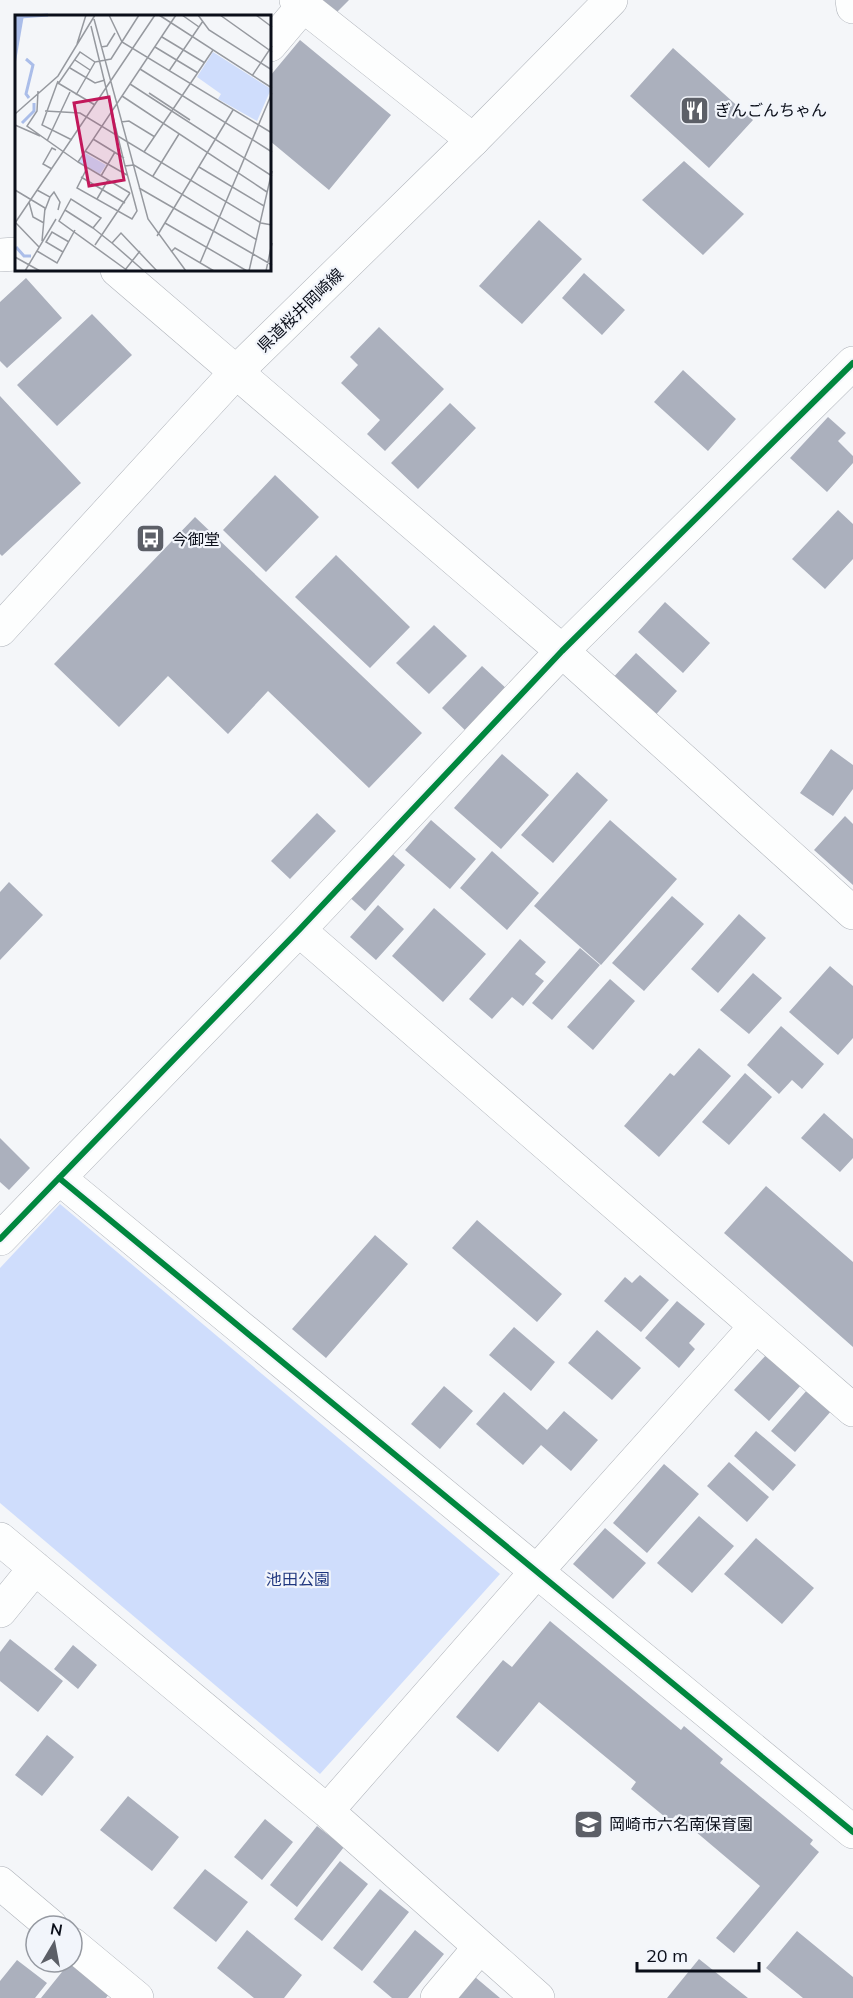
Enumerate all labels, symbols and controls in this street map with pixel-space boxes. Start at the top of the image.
inset map [15,15,272,272]
restaurant icon: ぎんごんちゃん [678,94,710,126]
place label: ぎんごんちゃん [715,100,827,120]
street label: 県道桜井岡崎線 [253,264,347,356]
bus stop icon: 今御堂 [135,523,167,555]
place label: 今御堂 [172,529,220,549]
park label: 池田公園 [266,1569,330,1589]
school or university icon: 岡崎市六名南保育園 [572,1808,604,1840]
place label: 岡崎市六名南保育園 [609,1814,753,1834]
north arrow [24,1914,84,1974]
text: N [49,1918,64,1940]
scale bar [637,1935,758,1973]
text: 20 m [646,1944,688,1967]

